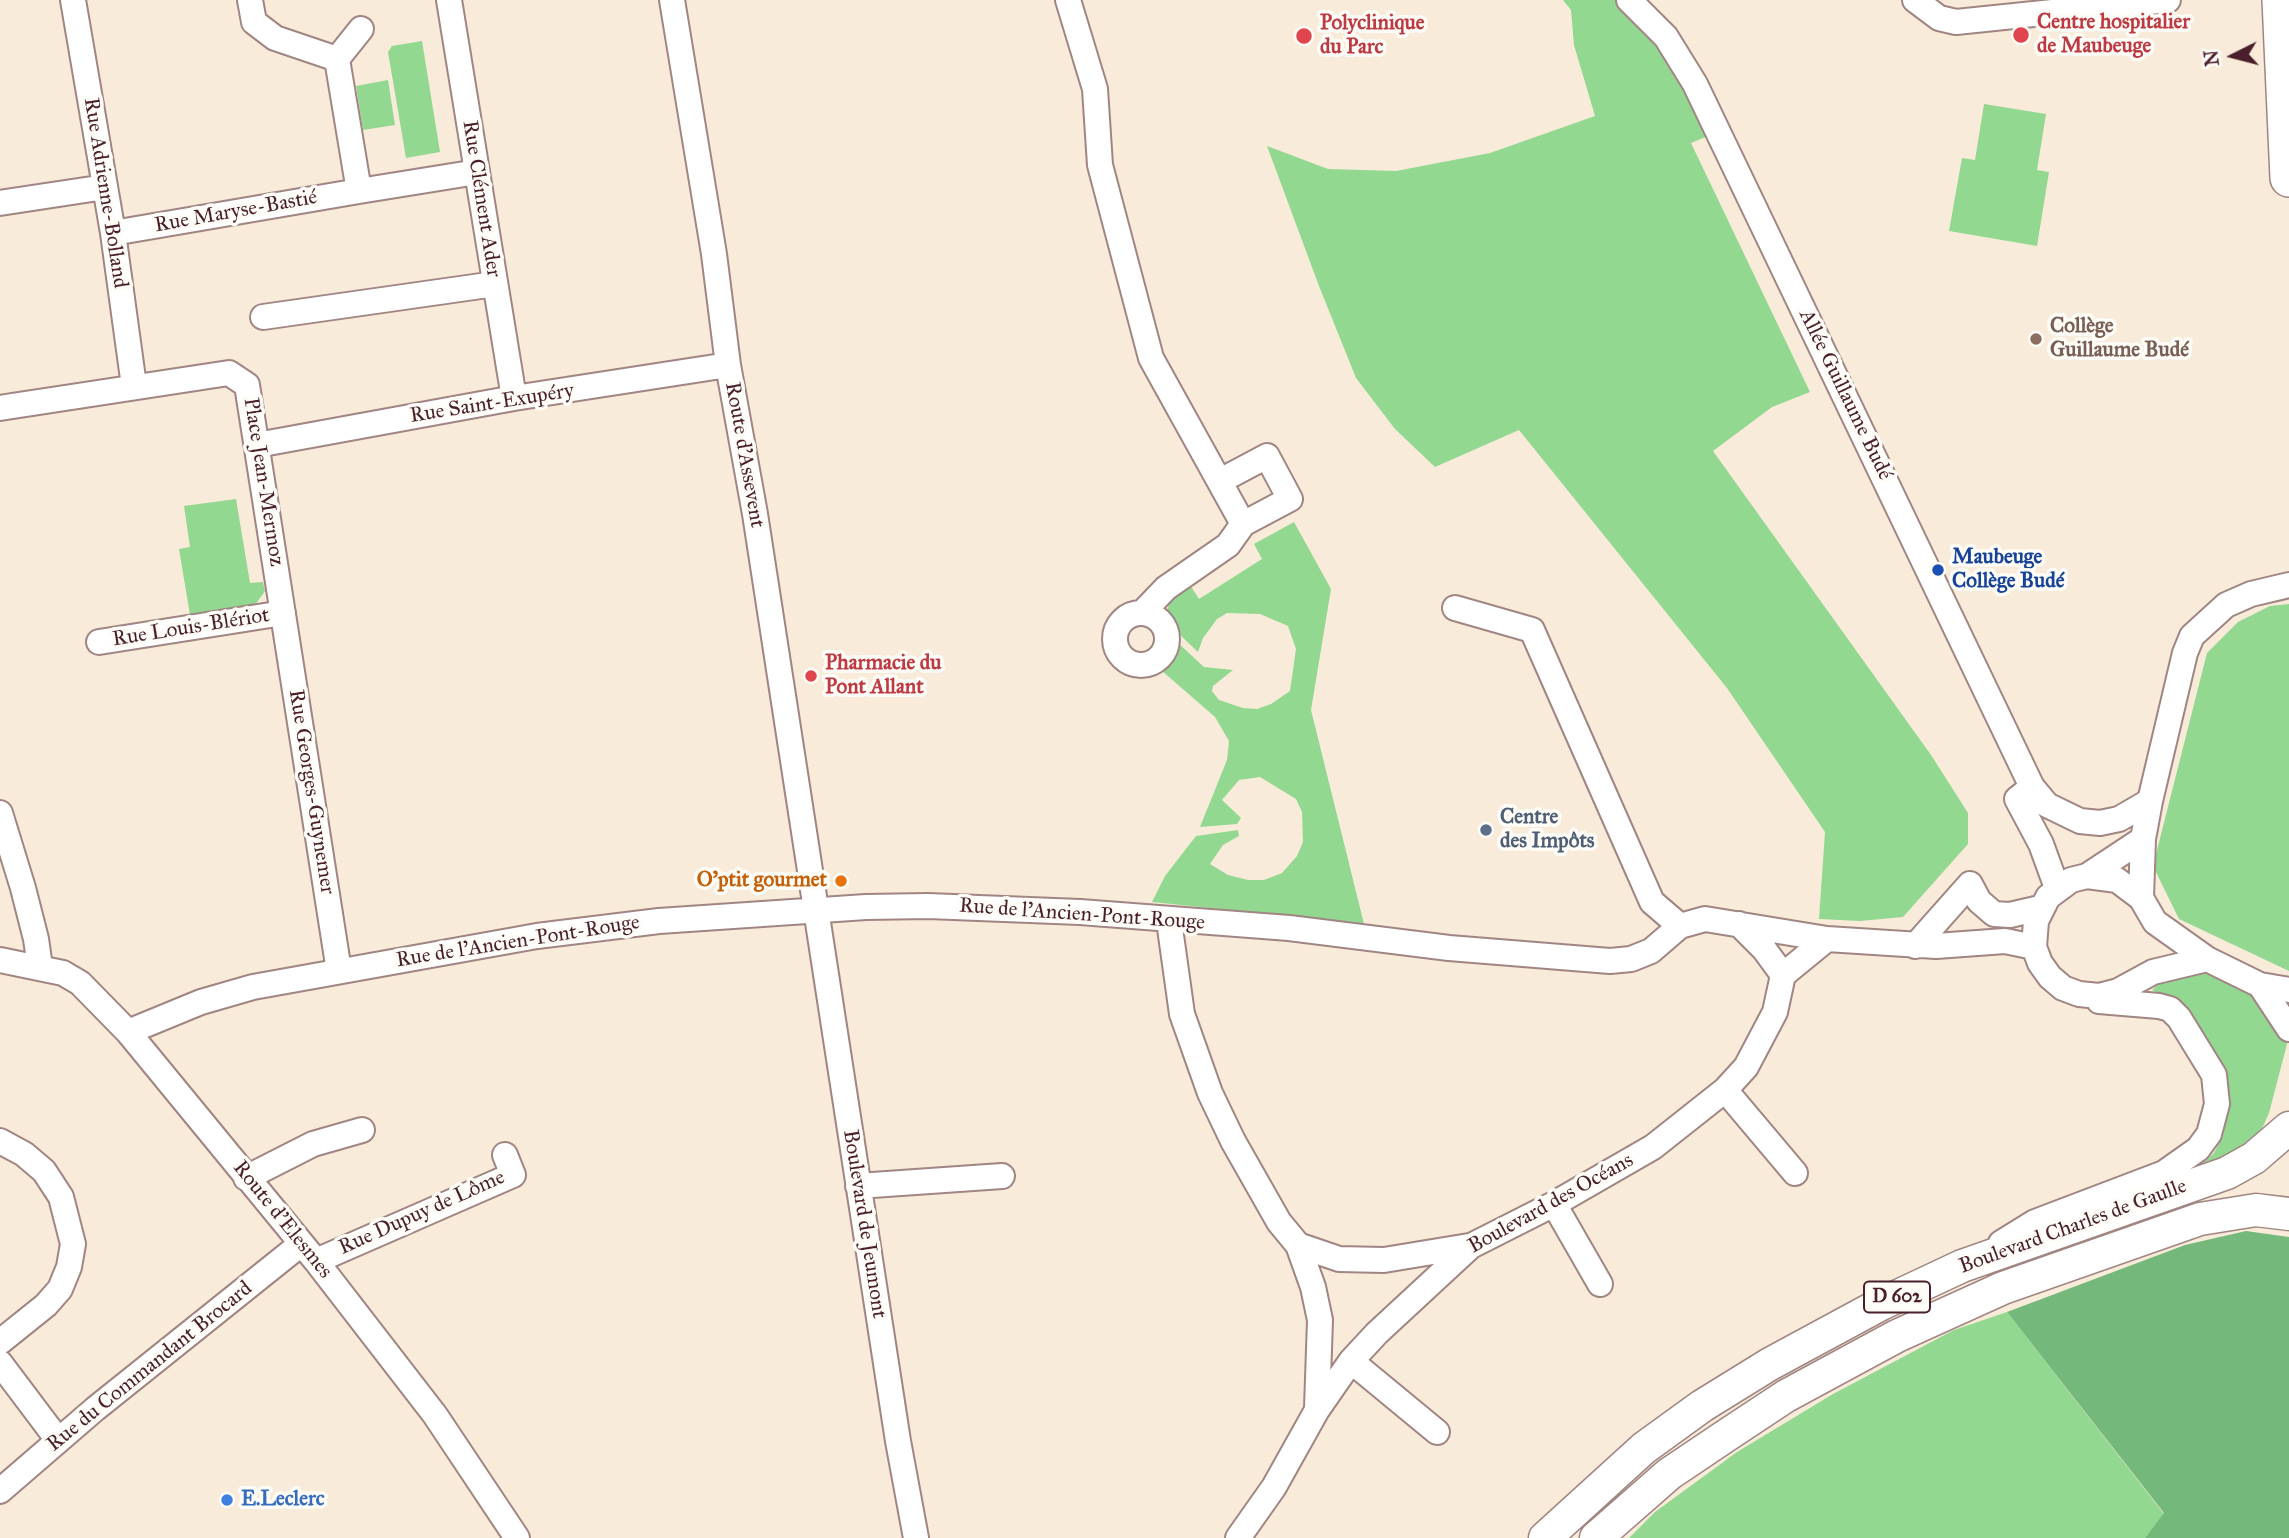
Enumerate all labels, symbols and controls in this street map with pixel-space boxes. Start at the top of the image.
place label: Centre hospitalier de Maubeuge [2037,10,2190,60]
place label: Polyclinique du Parc [1320,11,1425,61]
north arrow [2198,21,2268,91]
marker: Centre hospitalier de Maubeuge [2011,25,2031,45]
marker: Polyclinique du Parc [1294,26,1314,46]
text: N [2199,49,2224,67]
street label: Rue Adrienne-Bolland [77,96,133,290]
street label: Rue Clément Ader [456,119,506,279]
street label: Rue Maryse-Bastié [153,185,319,239]
street label: Allée Guillaume Budé [1793,306,1897,484]
place label: Collège Guillaume Budé [2050,314,2189,364]
marker: Collège Guillaume Budé [2028,331,2044,347]
street label: Rue Saint-Exupéry [408,379,576,429]
street label: Route d'Assevent [719,380,769,530]
street label: Place Jean-Mermoz [237,396,289,568]
place label: Maubeuge Collège Budé [1952,545,2064,595]
marker: Maubeuge Collège Budé [1930,562,1946,578]
street label: Rue Louis-Blériot [111,603,271,653]
place label: Pharmacie du Pont Allant [825,651,941,701]
marker: Pharmacie du Pont Allant [803,668,819,684]
street label: Rue Georges-Guynemer [282,688,340,896]
place label: Centre des Impôts [1500,805,1594,855]
marker: Centre des Impôts [1478,822,1494,838]
place label: O'ptit gourmet [697,868,827,894]
marker: O'ptit gourmet [833,873,849,889]
street label: Rue de l'Ancien-Pont-Rouge [958,894,1206,936]
street label: Rue de l'Ancien-Pont-Rouge [394,910,642,974]
street label: Boulevard de Jeumont [837,1128,891,1320]
street label: Boulevard des Océans [1464,1148,1638,1260]
street label: Route d'Elesmes [227,1156,337,1284]
street label: Rue Dupuy de Lôme [335,1165,509,1261]
street label: Boulevard Charles de Gaulle [1956,1174,2190,1280]
street label: Rue du Commandant Brocard [42,1276,258,1458]
road number: D 602 [1864,1282,1930,1312]
place label: E.Leclerc [241,1487,325,1513]
marker: E.Leclerc [219,1492,235,1508]

